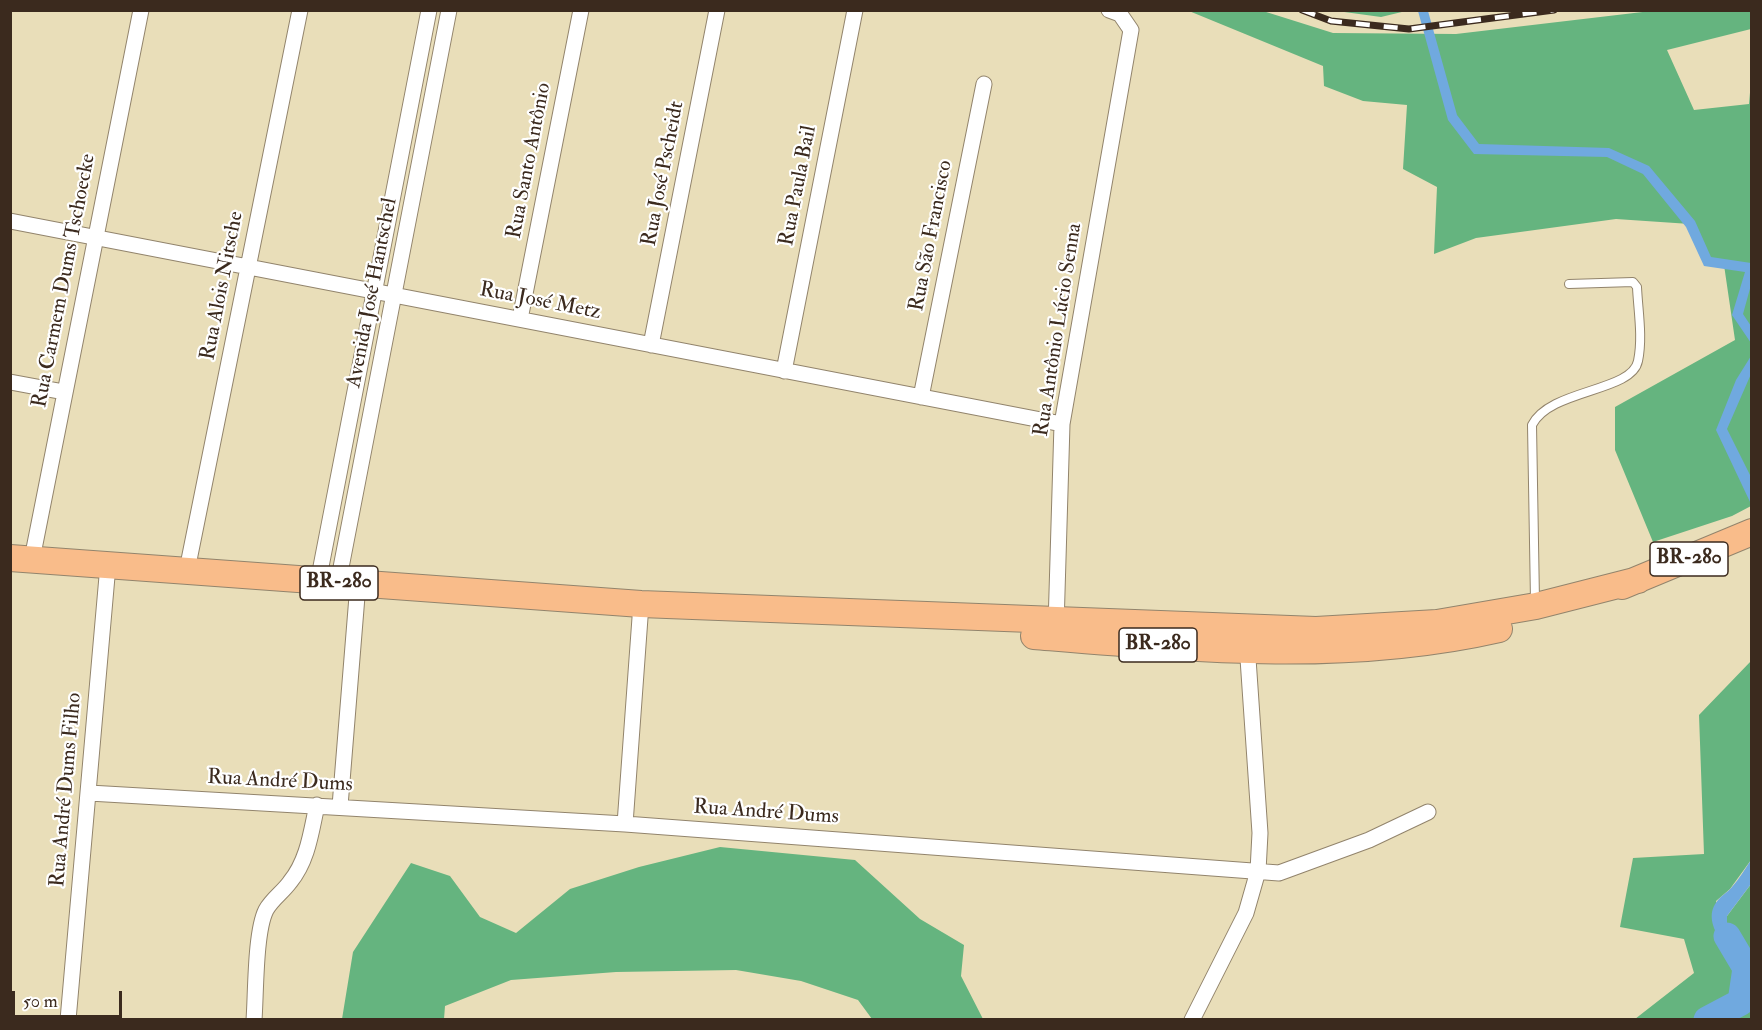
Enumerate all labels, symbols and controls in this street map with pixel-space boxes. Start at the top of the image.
street label: Rua Santo Antônio [503,81,557,241]
street label: Rua José Pscheidt [638,99,690,249]
street label: Rua Paula Bail [775,124,823,248]
street label: Rua Carmem Dums Tschoecke [28,152,102,410]
street label: Rua São Francisco [905,158,959,314]
street label: Avenida José Hantschel [342,196,404,390]
street label: Rua Alois Nitsche [196,209,250,363]
street label: Rua Antônio Lúcio Senna [1030,221,1088,439]
street label: Rua José Metz [477,278,603,326]
road number: BR-280 [1650,542,1728,576]
road number: BR-280 [300,566,378,600]
road number: BR-280 [1119,628,1197,662]
street label: Rua André Dums Filho [46,692,88,888]
street label: Rua André Dums [207,766,353,798]
street label: Rua André Dums [692,795,840,831]
scale bar [15,979,124,1017]
text: 50 m [23,990,58,1013]

